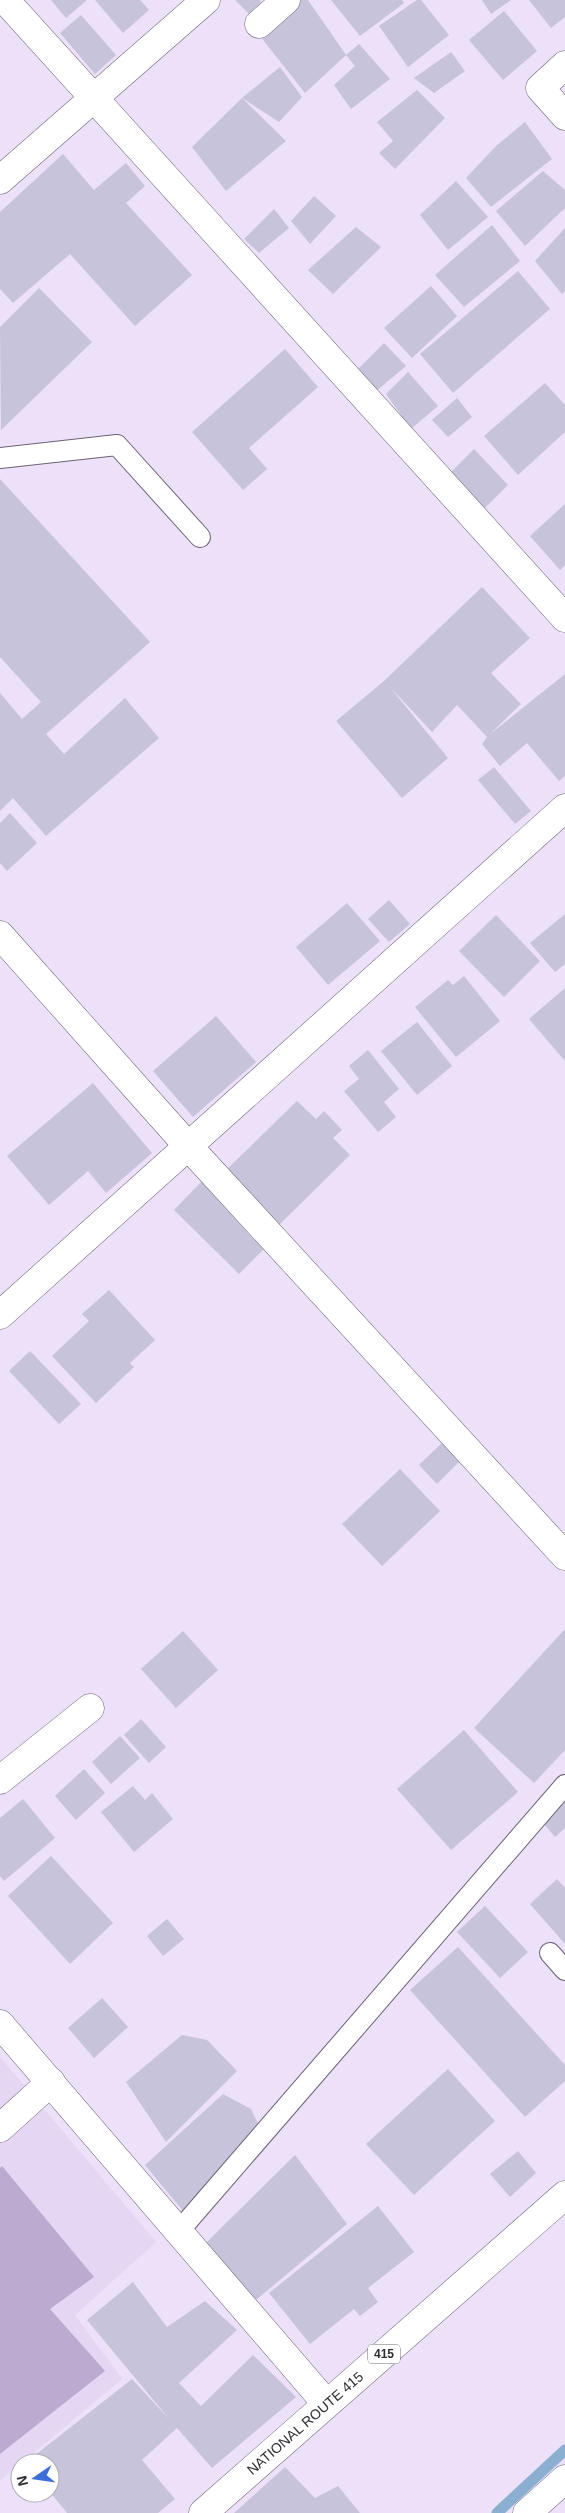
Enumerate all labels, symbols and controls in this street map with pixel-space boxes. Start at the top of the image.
road number: 415 [368,2344,400,2364]
street label: NATIONAL ROUTE 415 [244,2368,366,2478]
north arrow [10,2453,60,2503]
text: N [13,2474,31,2488]

